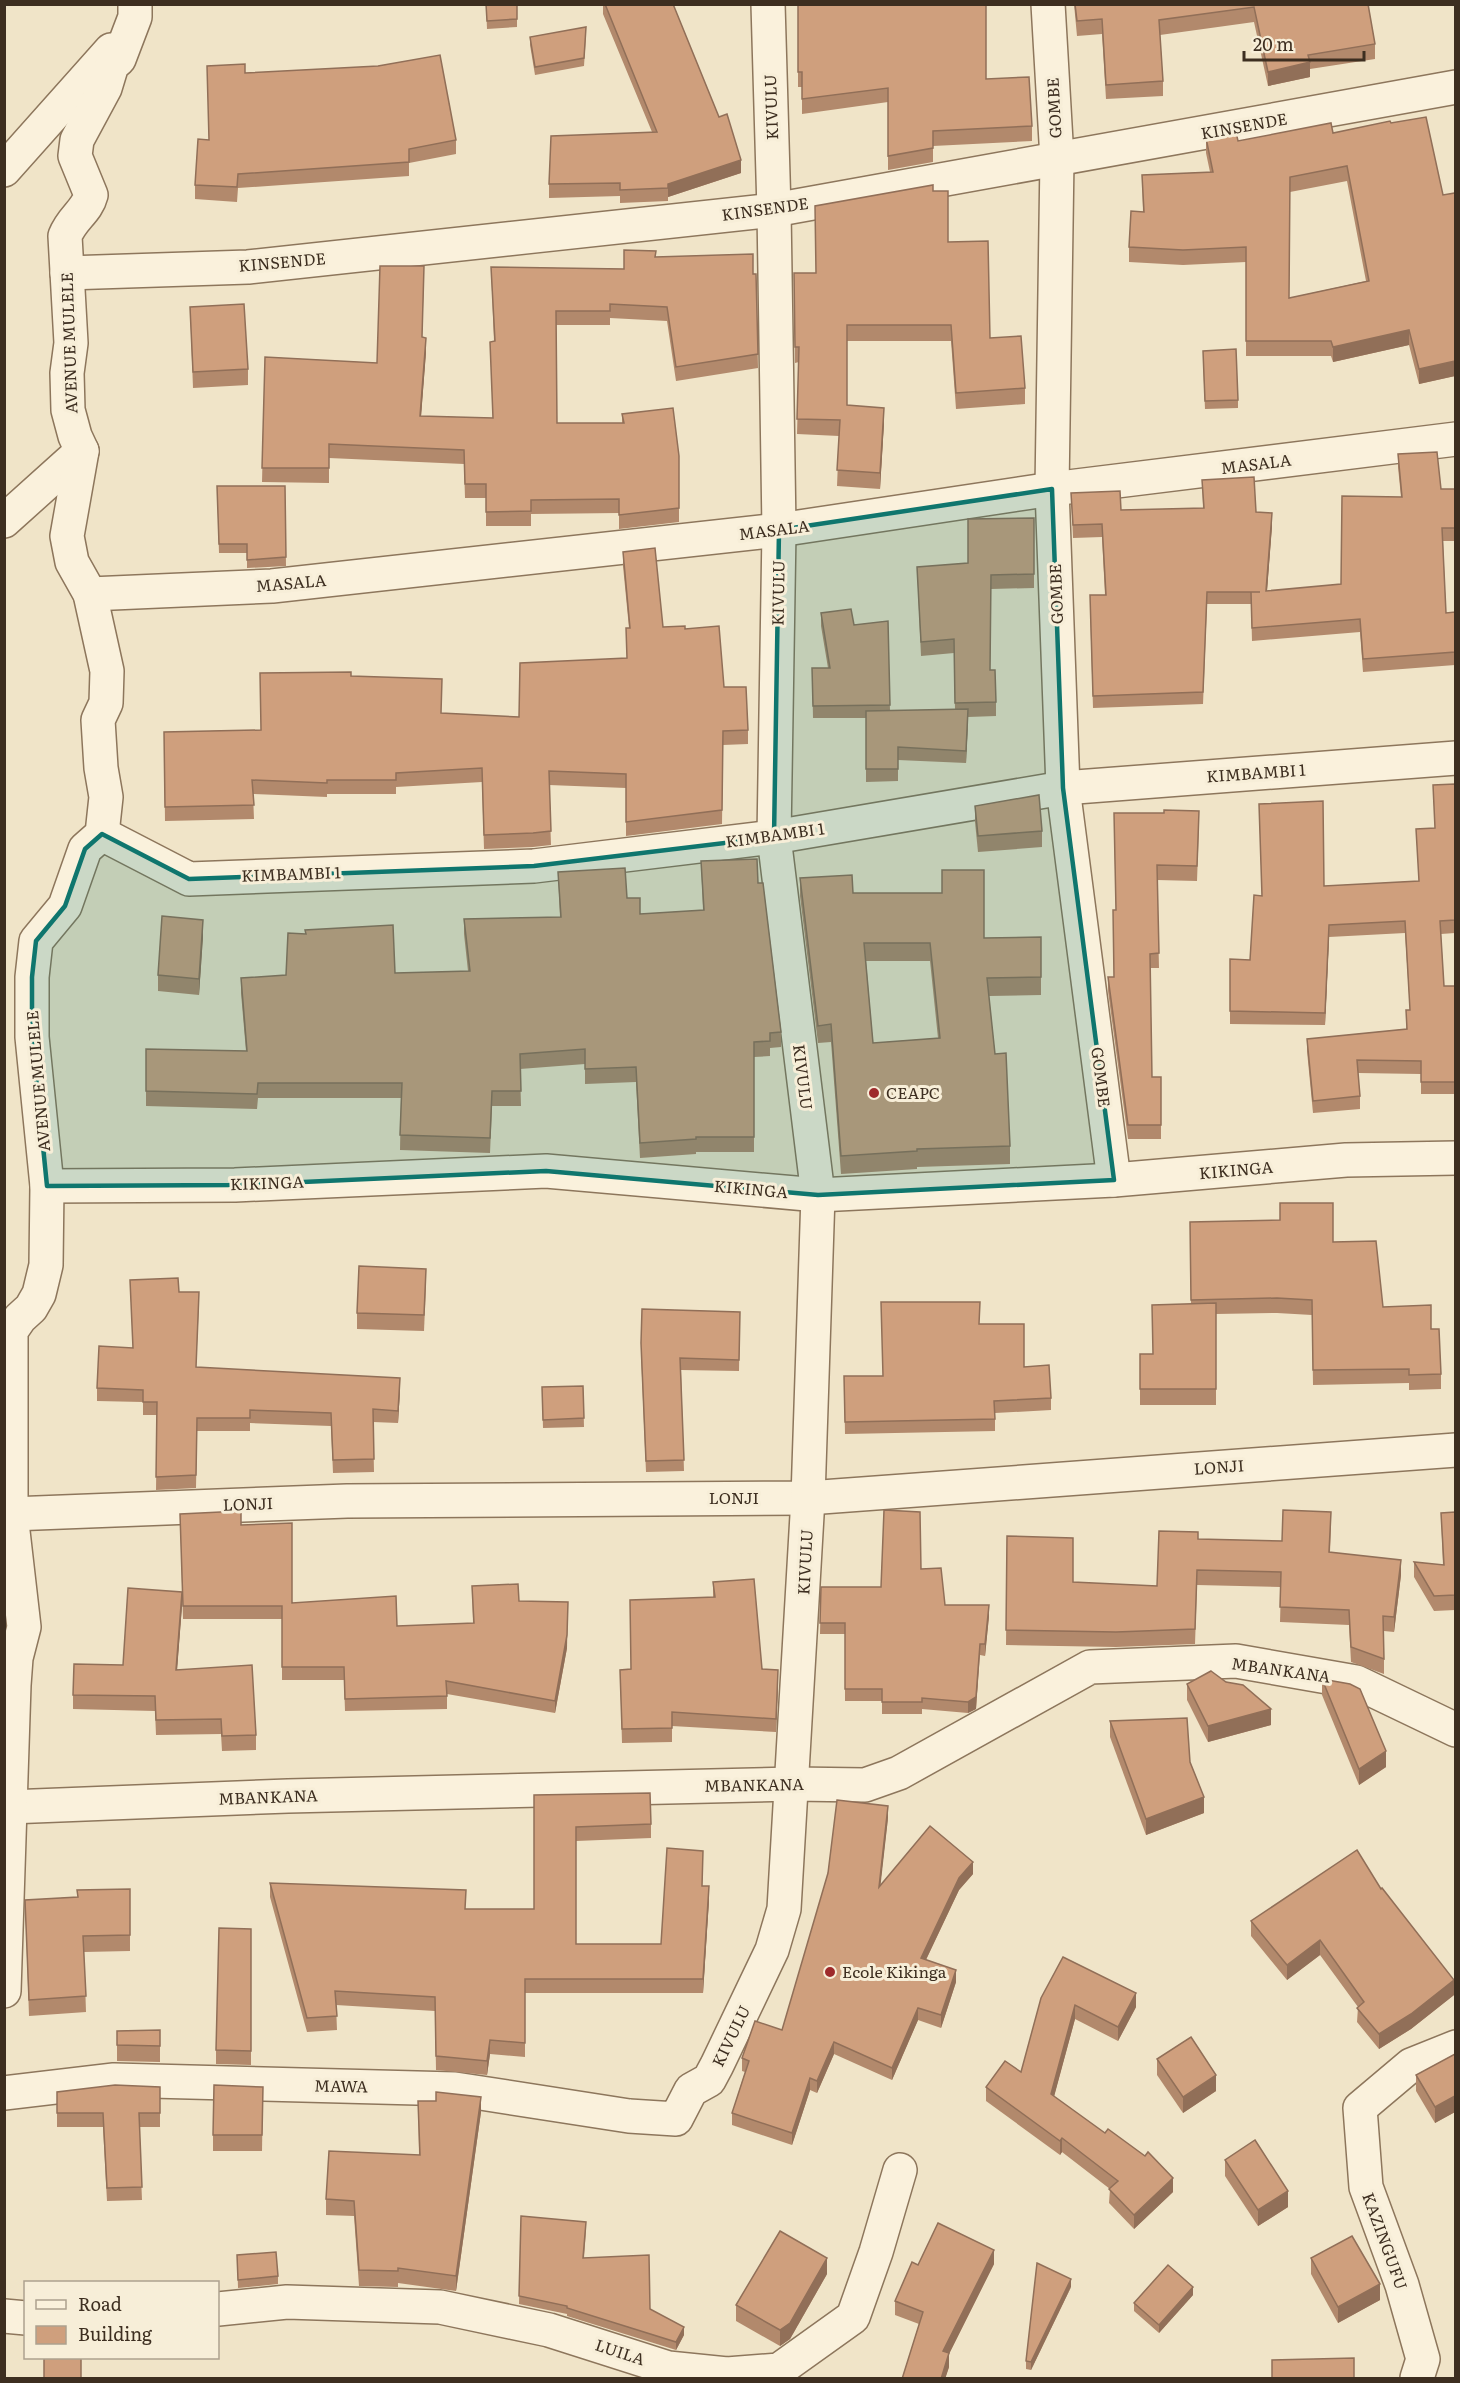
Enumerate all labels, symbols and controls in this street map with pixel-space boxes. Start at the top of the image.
scale bar [1244,24,1364,62]
text: 20 m [1253,30,1294,57]
street label: KIVULU [757,74,783,140]
street label: GOMBE [1039,77,1067,139]
street label: KINSENDE [1199,106,1289,144]
street label: KINSENDE [720,190,810,226]
street label: KINSENDE [237,245,327,277]
street label: AVENUE MULELE [54,272,82,414]
street label: MASALA [1219,447,1293,479]
street label: MASALA [737,513,811,545]
street label: KIVULU [764,560,790,626]
street label: GOMBE [1042,563,1068,625]
street label: MASALA [255,567,327,597]
street label: KIMBAMBI 1 [1205,757,1307,787]
street label: KIMBAMBI 1 [724,815,826,853]
street label: KIMBAMBI 1 [241,859,342,887]
street label: AVENUE MULELE [19,1010,55,1153]
street label: KIVULU [788,1043,820,1111]
street label: GOMBE [1086,1045,1118,1108]
place label: CEAPC [886,1080,940,1104]
marker: CEAPC [867,1086,881,1100]
street label: KIKINGA [1198,1154,1274,1184]
street label: KIKINGA [229,1169,305,1195]
street label: KIKINGA [713,1173,789,1203]
street label: LONJI [1193,1452,1245,1480]
street label: LONJI [709,1485,759,1509]
street label: LONJI [222,1490,274,1516]
street label: KIVULU [790,1528,818,1595]
street label: MBANKANA [1230,1650,1332,1688]
street label: MBANKANA [704,1771,804,1797]
street label: MBANKANA [218,1782,318,1810]
place label: Ecole Kikinga [842,1959,947,1983]
marker: Ecole Kikinga [823,1965,837,1979]
street label: KIVULU [705,2001,755,2070]
street label: MAWA [314,2073,368,2097]
street label: KAZINGUFU [1357,2189,1415,2293]
legend [24,2281,219,2359]
text: Road [78,2290,122,2317]
text: Building [78,2320,153,2347]
street label: LUILA [592,2332,648,2370]

